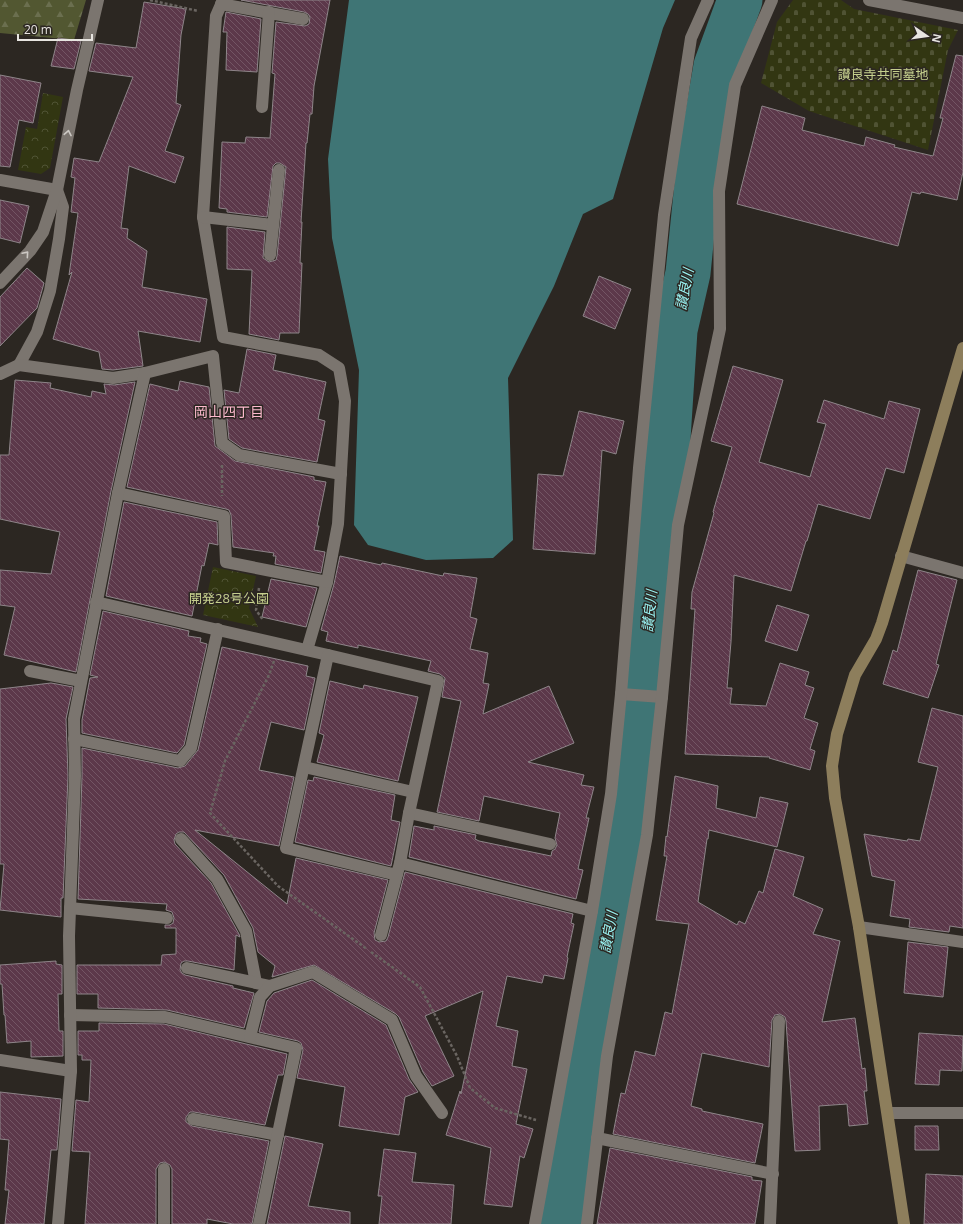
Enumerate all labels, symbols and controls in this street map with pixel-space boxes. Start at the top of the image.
scale bar [18,16,92,42]
north arrow [907,16,947,56]
text: 20 m [24,21,52,38]
text: N [929,32,946,44]
park label: 讃良寺共同墓地 [837,65,929,83]
one-way arrow [63,130,72,136]
one-way arrow [22,251,29,259]
water label: 讃良川 [671,265,698,311]
district label: 岡山四丁目 [194,402,264,421]
water label: 讃良川 [637,587,661,633]
park label: 開発28号公園 [189,589,269,607]
water label: 讃良川 [595,908,621,954]

